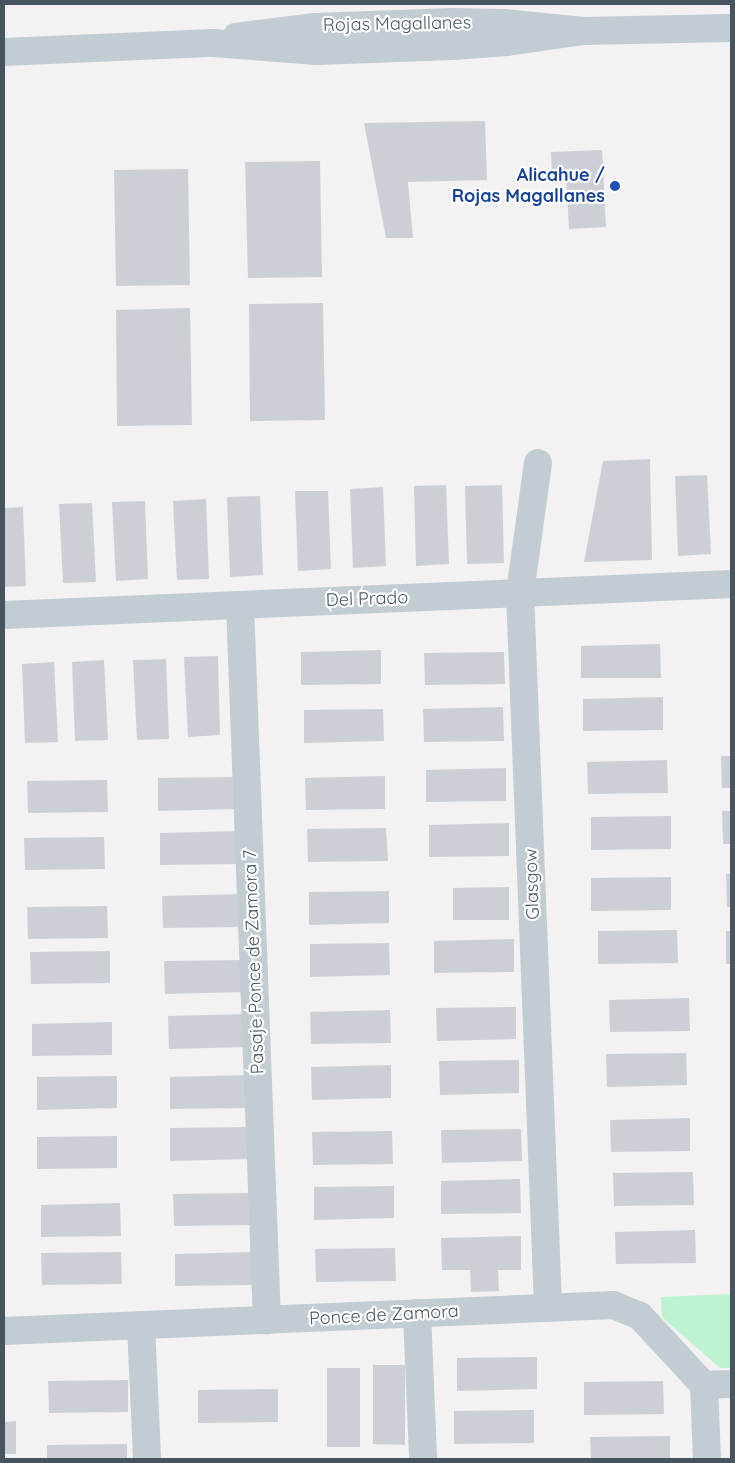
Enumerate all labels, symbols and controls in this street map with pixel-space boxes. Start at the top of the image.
street label: Rojas Magallanes [323,12,471,36]
place label: Alicahue / Rojas Magallanes [452,165,605,208]
marker: Alicahue / Rojas Magallanes [609,180,621,192]
street label: Del Prado [325,587,409,611]
street label: Glasgow [520,848,544,920]
street label: Pasaje Ponce de Zamora 7 [239,849,269,1075]
street label: Ponce de Zamora [309,1300,459,1330]

